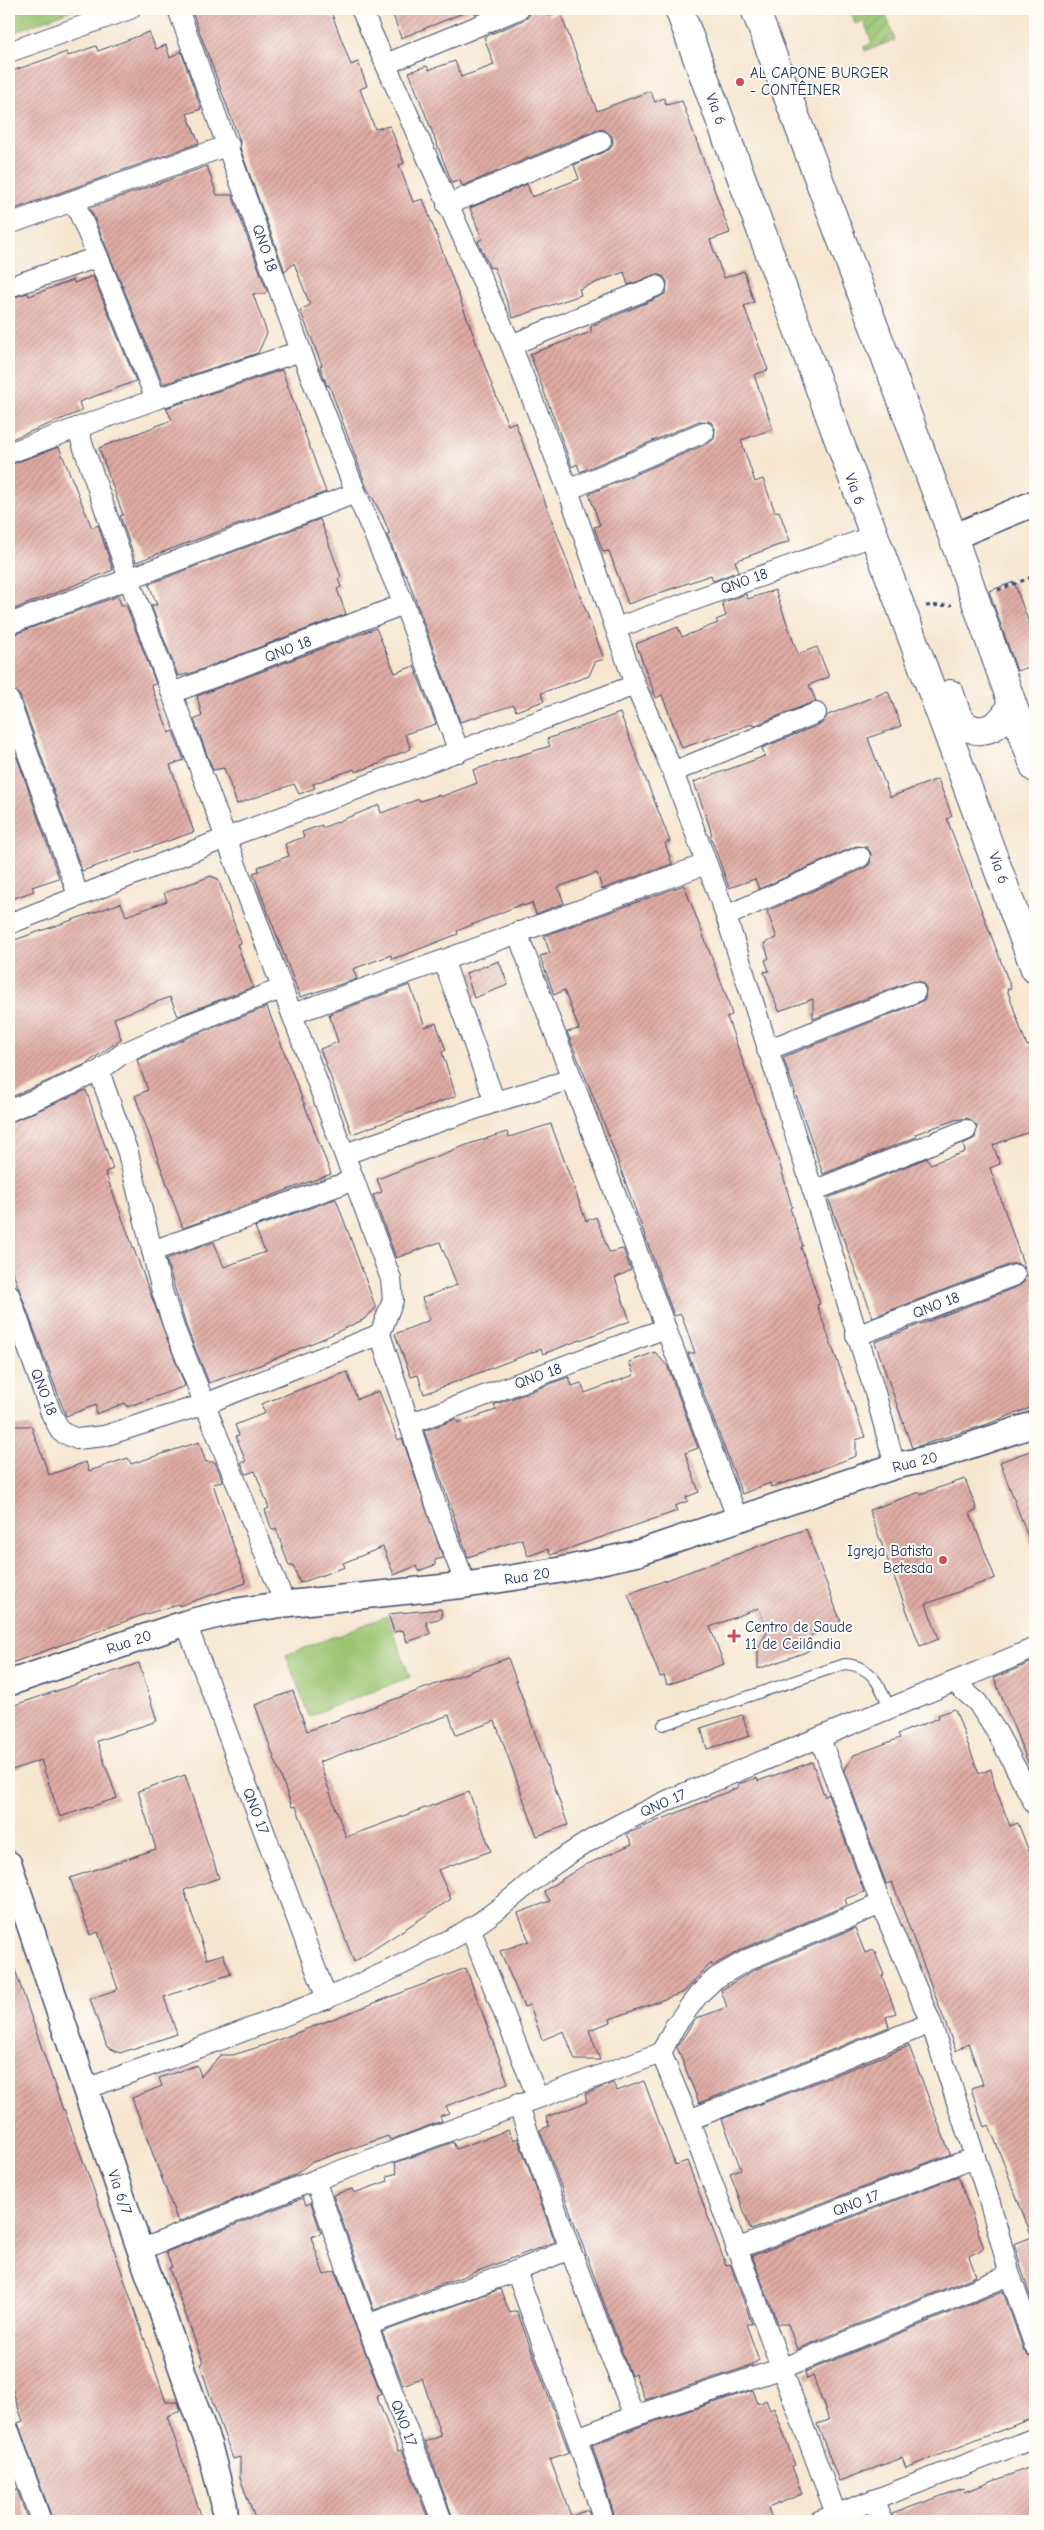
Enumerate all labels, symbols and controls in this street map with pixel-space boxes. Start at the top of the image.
place label: AL CAPONE BURGER - CONTÊINER [750,64,889,99]
marker: AL CAPONE BURGER - CONTÊINER [734,76,746,88]
street label: Via 6 [702,91,730,127]
street label: QNO 18 [249,222,281,274]
street label: Via 6 [841,471,869,507]
street label: QNO 18 [718,564,770,598]
street label: QNO 18 [262,632,314,666]
street label: Via 6 [985,850,1013,886]
street label: QNO 18 [910,1288,962,1322]
street label: QNO 18 [512,1359,564,1393]
street label: QNO 18 [27,1366,61,1418]
street label: Rua 20 [890,1448,940,1476]
place label: Igreja Batista Betesda [847,1542,933,1577]
marker: Igreja Batista Betesda [937,1554,949,1566]
street label: Rua 20 [503,1563,551,1589]
place label: Centro de Saude 11 de Ceilândia [745,1618,853,1653]
street label: Rua 20 [104,1626,154,1658]
marker: Centro de Saude 11 de Ceilândia [727,1629,741,1643]
street label: QNO 17 [239,1785,273,1837]
street label: QNO 17 [637,1785,689,1821]
street label: Via 6/7 [104,2167,136,2217]
street label: QNO 17 [830,2186,882,2220]
street label: QNO 17 [387,2397,421,2449]

